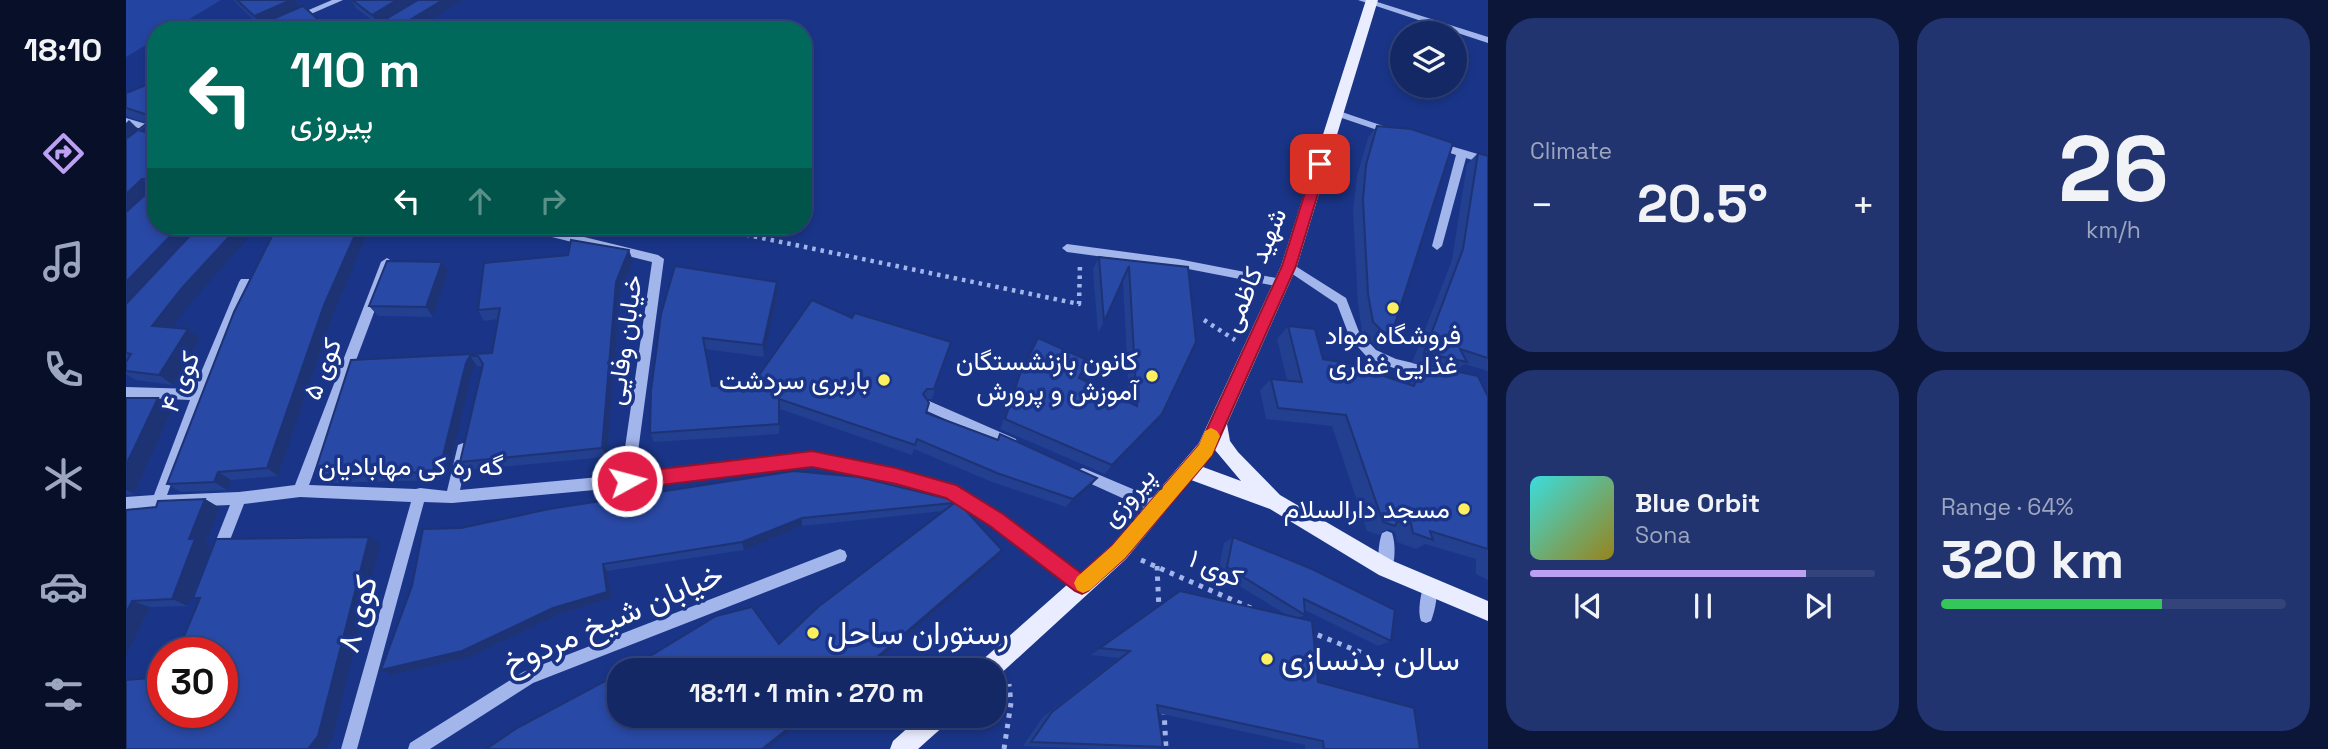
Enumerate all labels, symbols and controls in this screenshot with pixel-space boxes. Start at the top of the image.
map controls [1390,21,1467,98]
button: layers [1390,21,1467,98]
text: 18:10 [24,30,102,70]
text: 110 m [290,39,420,101]
icon: left [175,49,266,140]
text: پیروزی [290,102,373,142]
text: 26 [2058,111,2169,228]
icon: directions [39,129,88,178]
pin [1290,134,1350,194]
text: Climate [1530,136,1612,166]
icon: arrive [1301,145,1339,183]
text: 20.5° [1637,171,1768,237]
text: − [1530,181,1554,229]
text: + [1851,181,1875,229]
icon: left [388,182,426,220]
icon: ahead [461,182,499,220]
icon: right [534,182,572,220]
street label: شهید کاظمی [1214,203,1294,337]
text: km/h [2086,215,2141,245]
icon: music [39,237,88,286]
street label: خیابان وفایی [598,273,650,407]
marker: فروشگاه مواد غذایی غفاری [1385,300,1401,316]
place label: فروشگاه مواد غذایی غفاری [1325,318,1461,382]
street label: کوی ۵ [295,333,349,405]
place label: کانون بازنشستگان آموزش و پرورش [956,344,1140,409]
icon: phone [39,345,88,394]
street label: کوی ۴ [152,346,208,418]
place label: باربری سردشت [719,363,870,397]
marker: کانون بازنشستگان آموزش و پرورش [1144,368,1160,384]
marker: باربری سردشت [876,372,892,388]
position arrow [590,444,664,518]
street label: گه ره کی مهابادیان [318,449,504,483]
icon: climate [39,454,88,503]
street label: پیروزی [1093,460,1164,535]
text: Blue Orbit [1635,486,1760,520]
place label: مسجد دارالسلام [1284,492,1450,526]
text: Range · 64% [1941,492,2074,522]
marker: مسجد دارالسلام [1456,501,1472,517]
text: Sona [1635,520,1691,550]
text: 320 km [1941,527,2124,593]
street label: کوی ۱ [1184,541,1248,595]
street label: خیابان شیخ مردوخ [497,554,730,684]
icon: car [39,562,88,611]
street label: کوی ۸ [328,571,386,657]
icon: previous [1569,587,1607,625]
icon: pause [1684,587,1722,625]
icon: next [1799,587,1837,625]
place label: رستوران ساحل [827,613,1009,653]
marker: رستوران ساحل [805,625,821,641]
speed limit sign: 30 [147,637,238,728]
place label: سالن بدنسازی [1281,639,1460,679]
marker: سالن بدنسازی [1259,651,1275,667]
icon: filters [39,670,88,719]
text: 18:11 · 1 min · 270 m [689,676,924,710]

